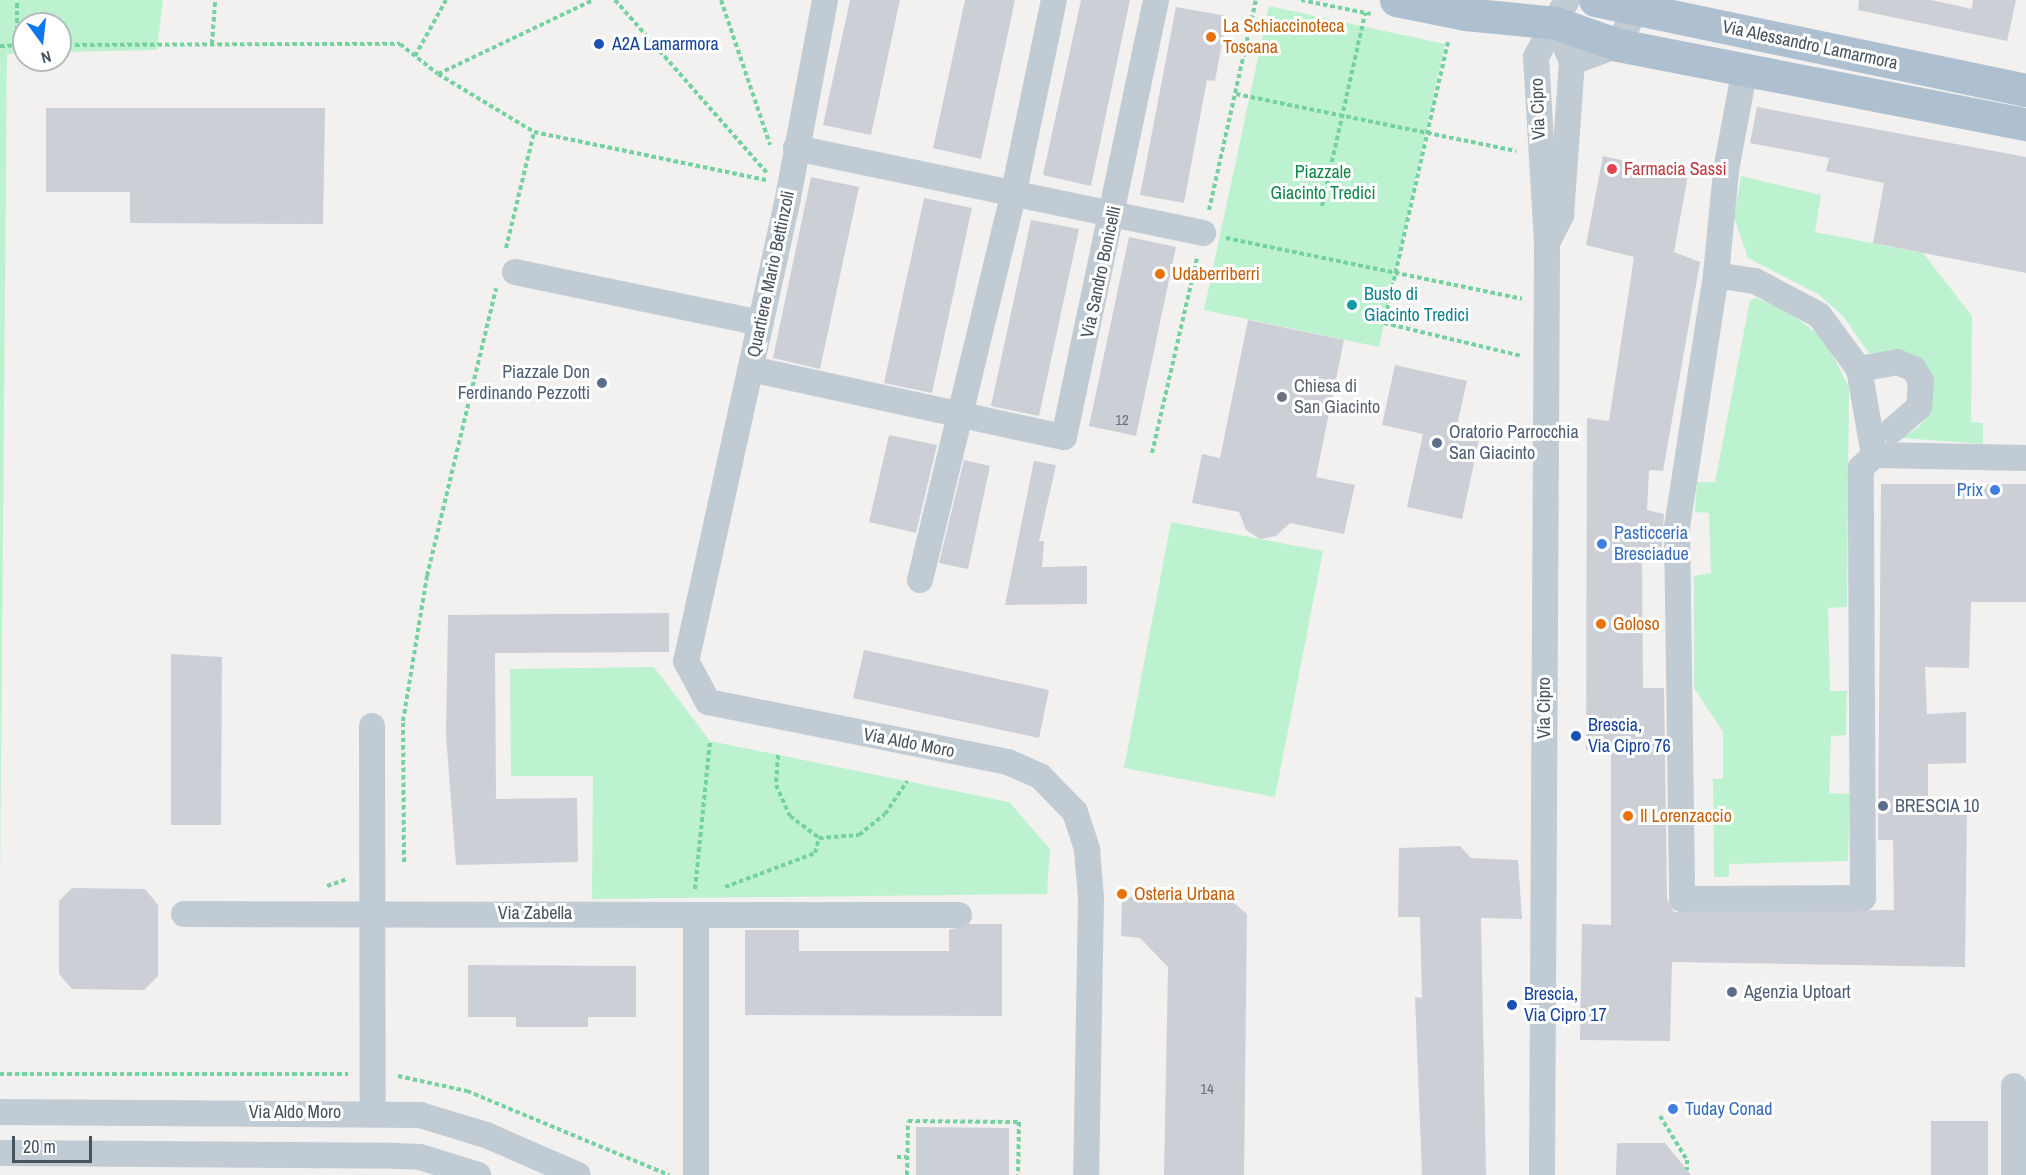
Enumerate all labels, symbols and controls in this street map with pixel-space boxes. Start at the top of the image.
north arrow [12,12,72,72]
place label: La Schiaccinoteca Toscana [1223,16,1344,58]
street label: Via Alessandro Lamarmora [1720,16,1900,74]
marker: La Schiaccinoteca Toscana [1204,30,1218,44]
place label: A2A Lamarmora [612,33,719,55]
marker: A2A Lamarmora [590,35,608,53]
text: N [39,46,54,69]
street label: Via Cipro [1526,78,1550,140]
place label: Farmacia Sassi [1624,158,1727,180]
park label: Piazzale Giacinto Tredici [1270,162,1376,204]
marker: Farmacia Sassi [1605,162,1619,176]
street label: Quartiere Mario Bettinzoli [743,189,799,359]
street label: Via Sandro Bonicelli [1076,204,1126,340]
place label: Udaberriberri [1172,263,1260,285]
marker: Udaberriberri [1153,267,1167,281]
place label: Busto di Giacinto Tredici [1364,284,1469,326]
marker: Busto di Giacinto Tredici [1345,298,1359,312]
place label: Piazzale Don Ferdinando Pezzotti [458,362,590,404]
marker: Piazzale Don Ferdinando Pezzotti [595,376,609,390]
place label: Chiesa di San Giacinto [1294,376,1380,418]
marker: Chiesa di San Giacinto [1275,390,1289,404]
house number: 12 [1115,411,1129,429]
place label: Oratorio Parrocchia San Giacinto [1449,422,1579,464]
marker: Oratorio Parrocchia San Giacinto [1430,436,1444,450]
place label: Prix [1957,479,1983,501]
marker: Prix [1988,483,2002,497]
place label: Pasticceria Bresciadue [1614,523,1689,566]
marker: Pasticceria Bresciadue [1595,537,1609,551]
place label: Goloso [1613,613,1660,635]
marker: Goloso [1594,617,1608,631]
street label: Via Cipro [1533,677,1555,739]
place label: Brescia, Via Cipro 76 [1588,715,1671,758]
street label: Via Aldo Moro [861,723,957,763]
marker: Brescia, Via Cipro 76 [1569,729,1583,743]
place label: BRESCIA 10 [1895,795,1980,817]
marker: BRESCIA 10 [1876,799,1890,813]
place label: Il Lorenzaccio [1640,805,1732,827]
marker: Il Lorenzaccio [1621,809,1635,823]
place label: Osteria Urbana [1134,883,1235,905]
marker: Osteria Urbana [1115,887,1129,901]
street label: Via Zabella [498,902,572,924]
place label: Agenzia Uptoart [1744,981,1851,1003]
place label: Brescia, Via Cipro 17 [1524,984,1607,1026]
marker: Agenzia Uptoart [1725,985,1739,999]
marker: Brescia, Via Cipro 17 [1505,998,1519,1012]
house number: 14 [1200,1080,1214,1098]
place label: Tuday Conad [1685,1098,1772,1120]
street label: Via Aldo Moro [248,1101,342,1123]
marker: Tuday Conad [1666,1102,1680,1116]
scale bar [15,1124,94,1162]
text: 20 m [23,1134,56,1159]

